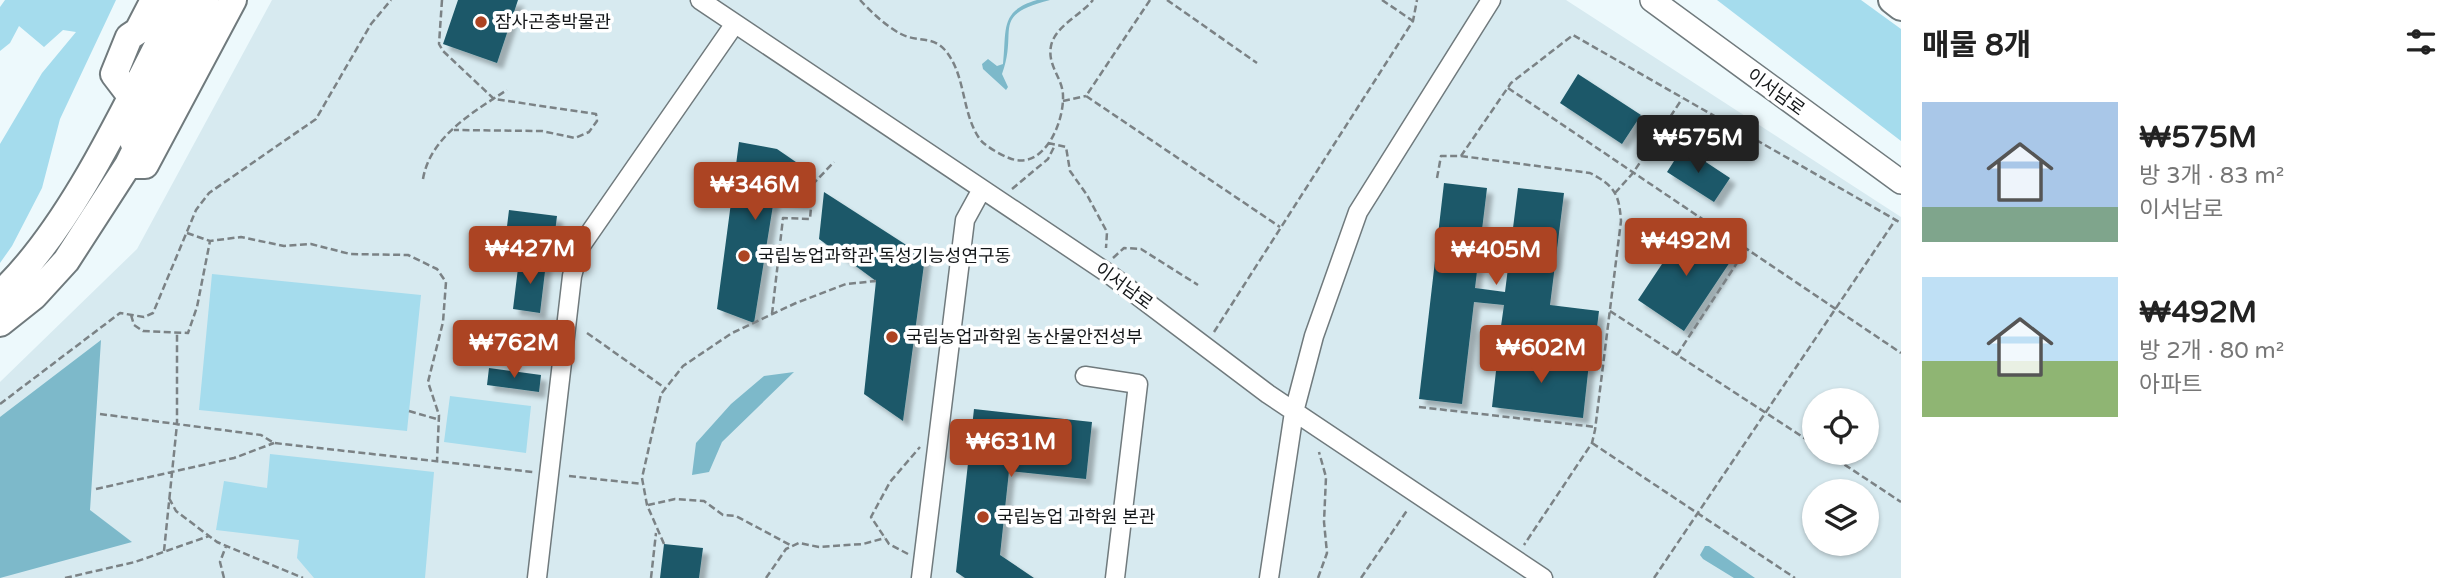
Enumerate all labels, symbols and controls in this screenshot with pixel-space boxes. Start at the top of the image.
place label: 잠사곤충박물관 [495,11,611,33]
marker: 잠사곤충박물관 [473,14,489,30]
icon: filters [2402,23,2440,61]
text: 매물 8개 [1922,27,2031,64]
street label: 이서남로 [1743,64,1809,120]
pin: ₩575M [1649,116,1747,175]
text: ₩575M [2139,119,2257,156]
text: ₩575M [1653,124,1743,152]
icon: home [1978,130,2062,214]
pin: ₩346M [706,162,804,222]
text: 방 3개 · 83 m² [2139,162,2284,190]
text: ₩346M [710,171,800,199]
text: 이서남로 [2139,196,2224,224]
pin: ₩492M [1637,218,1735,278]
pin: ₩427M [481,226,579,286]
text: ₩492M [1641,227,1731,255]
pin: ₩405M [1447,228,1545,287]
text: ₩427M [485,235,575,263]
text: ₩405M [1451,236,1541,264]
place label: 국립농업과학관 독성기능성연구동 [758,245,1011,267]
marker: 국립농업과학관 독성기능성연구동 [736,248,752,264]
street label: 이서남로 [1091,258,1157,314]
text: ₩492M [2139,294,2257,331]
icon: home [1978,305,2062,389]
pin: ₩762M [465,320,563,380]
place label: 국립농업과학원 농산물안전성부 [906,326,1143,348]
pin: ₩602M [1492,326,1590,385]
text: ₩762M [469,329,559,357]
marker: 국립농업과학원 농산물안전성부 [884,329,900,345]
text: ₩602M [1496,334,1586,362]
text: 방 2개 · 80 m² [2139,337,2284,365]
text: 아파트 [2139,371,2202,399]
map controls [1802,388,1879,556]
button: locate [1802,388,1879,465]
pin: ₩631M [962,420,1060,479]
text: ₩631M [966,428,1056,456]
button: layers [1802,479,1879,556]
place label: 국립농업 과학원 본관 [997,506,1156,528]
marker: 국립농업 과학원 본관 [975,509,991,525]

